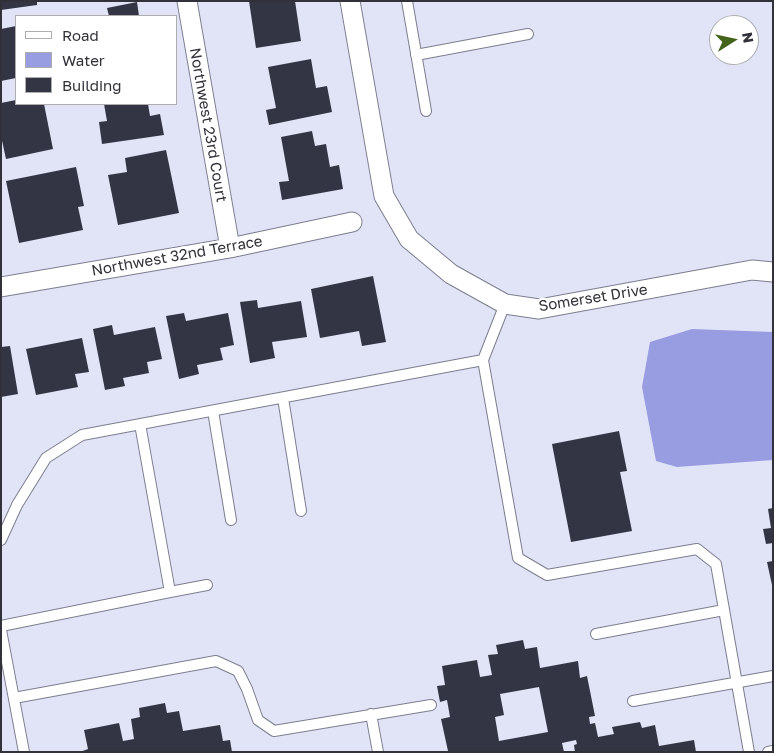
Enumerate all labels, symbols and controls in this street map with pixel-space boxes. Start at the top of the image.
legend [15,15,178,105]
north arrow [709,15,759,65]
text: Road [62,26,99,44]
text: N [739,31,758,44]
street label: Northwest 23rd Court [186,46,230,204]
text: Water [62,51,105,69]
text: Building [62,76,122,94]
street label: Northwest 32nd Terrace [90,232,264,280]
street label: Somerset Drive [537,281,649,315]

